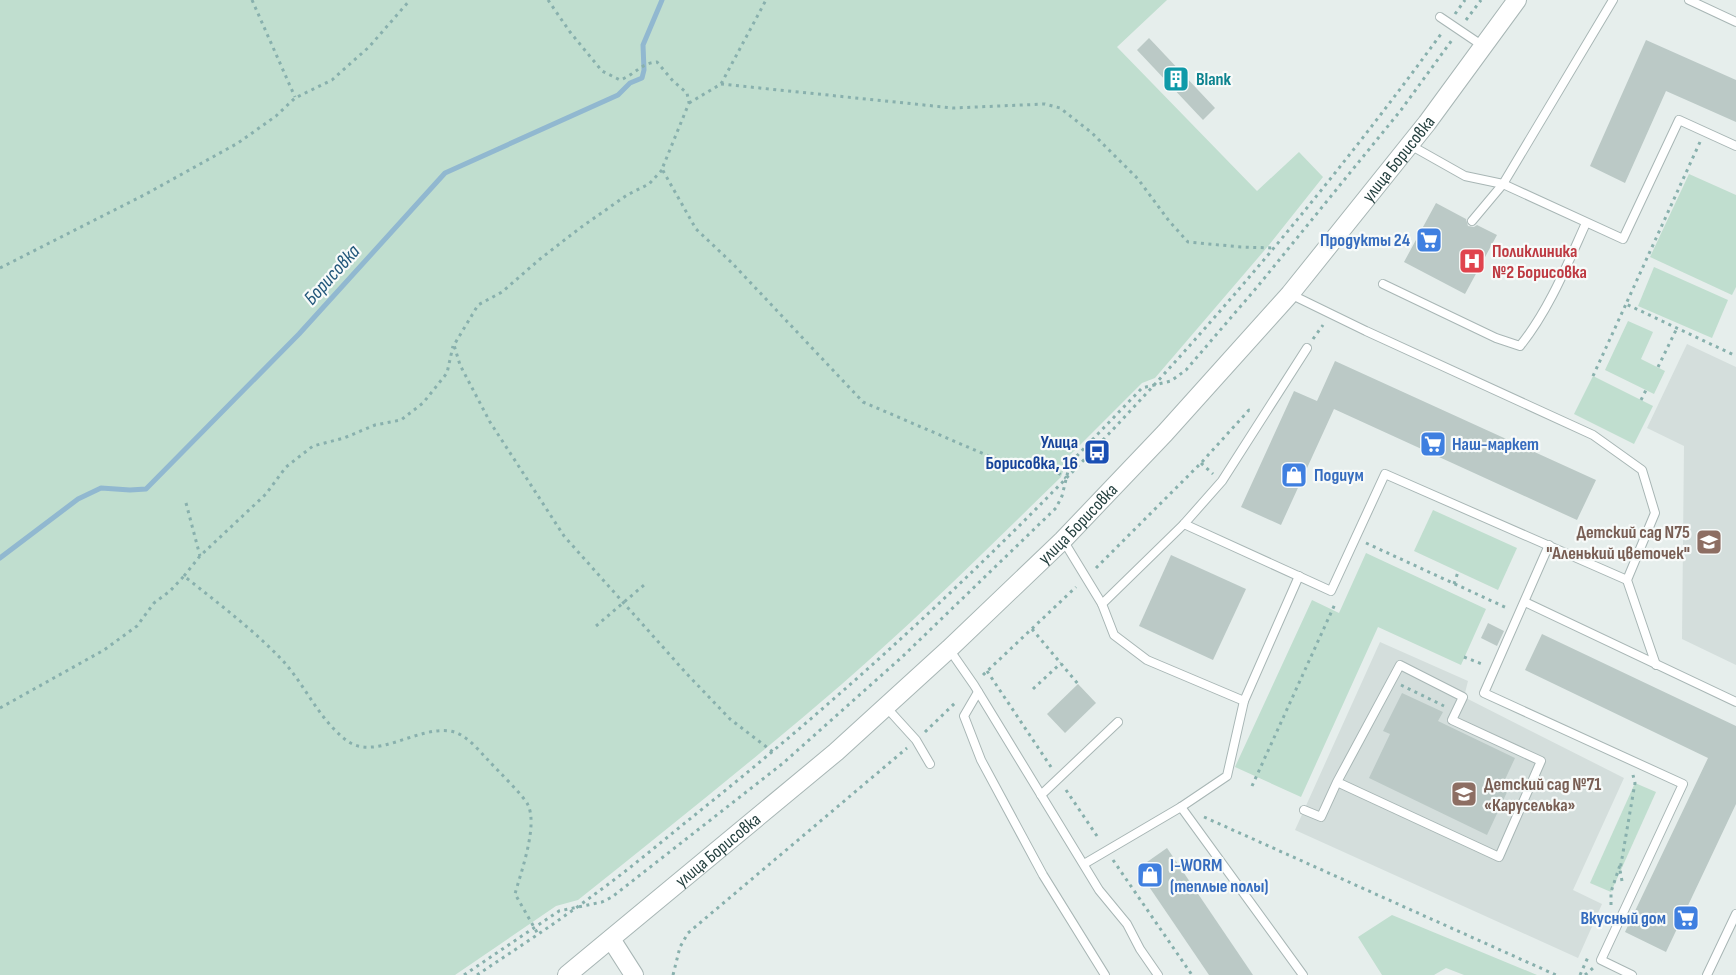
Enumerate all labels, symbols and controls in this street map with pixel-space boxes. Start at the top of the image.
building icon: Blank [1161,64,1191,94]
place label: Blank [1196,69,1232,90]
street label: улица Борисовка [1358,112,1439,206]
supermarket icon: Продукты 24 [1414,225,1444,255]
place label: Продукты 24 [1320,230,1411,251]
water label: Борисовка [299,240,365,310]
place label: Поликлиника №2 Борисовка [1492,241,1587,283]
hospital icon: Поликлиника №2 Борисовка [1457,246,1487,276]
supermarket icon: Наш-маркет [1418,429,1448,459]
place label: Улица Борисовка, 16 [985,432,1078,474]
place label: Наш-маркет [1452,434,1539,455]
bus stop icon: Улица Борисовка, 16 [1082,437,1112,467]
shop icon: Подиум [1279,460,1309,490]
place label: Подиум [1314,465,1364,486]
street label: улица Борисовка [1034,479,1122,568]
place label: Детский сад N75 "Аленький цветочек" [1546,522,1690,564]
school or university icon: Детский сад N75 "Аленький цветочек" [1694,527,1724,557]
place label: Детский сад №71 «Каруселька» [1484,774,1601,816]
school or university icon: Детский сад №71 «Каруселька» [1449,779,1479,809]
street label: улица Борисовка [671,809,765,891]
place label: I-WORM (теплые полы) [1170,855,1268,897]
shop icon: I-WORM (теплые полы) [1135,860,1165,890]
supermarket icon: Вкусный дом [1671,903,1701,933]
place label: Вкусный дом [1580,908,1666,929]

